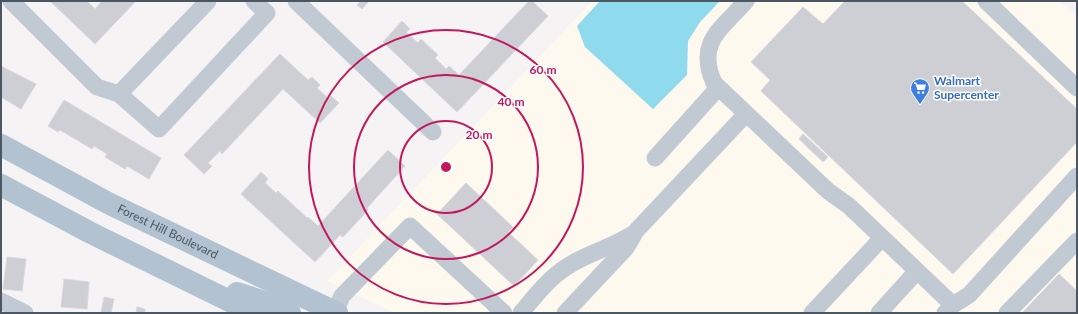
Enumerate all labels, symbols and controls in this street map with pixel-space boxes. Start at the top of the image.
text: 60 m [530,62,556,77]
place label: Walmart Supercenter [934,73,999,102]
supermarket icon: Walmart Supercenter [909,77,931,105]
text: 40 m [498,94,524,109]
text: 20 m [466,127,492,142]
centre of rings [439,160,453,174]
street label: Forest Hill Boulevard [115,201,221,262]

